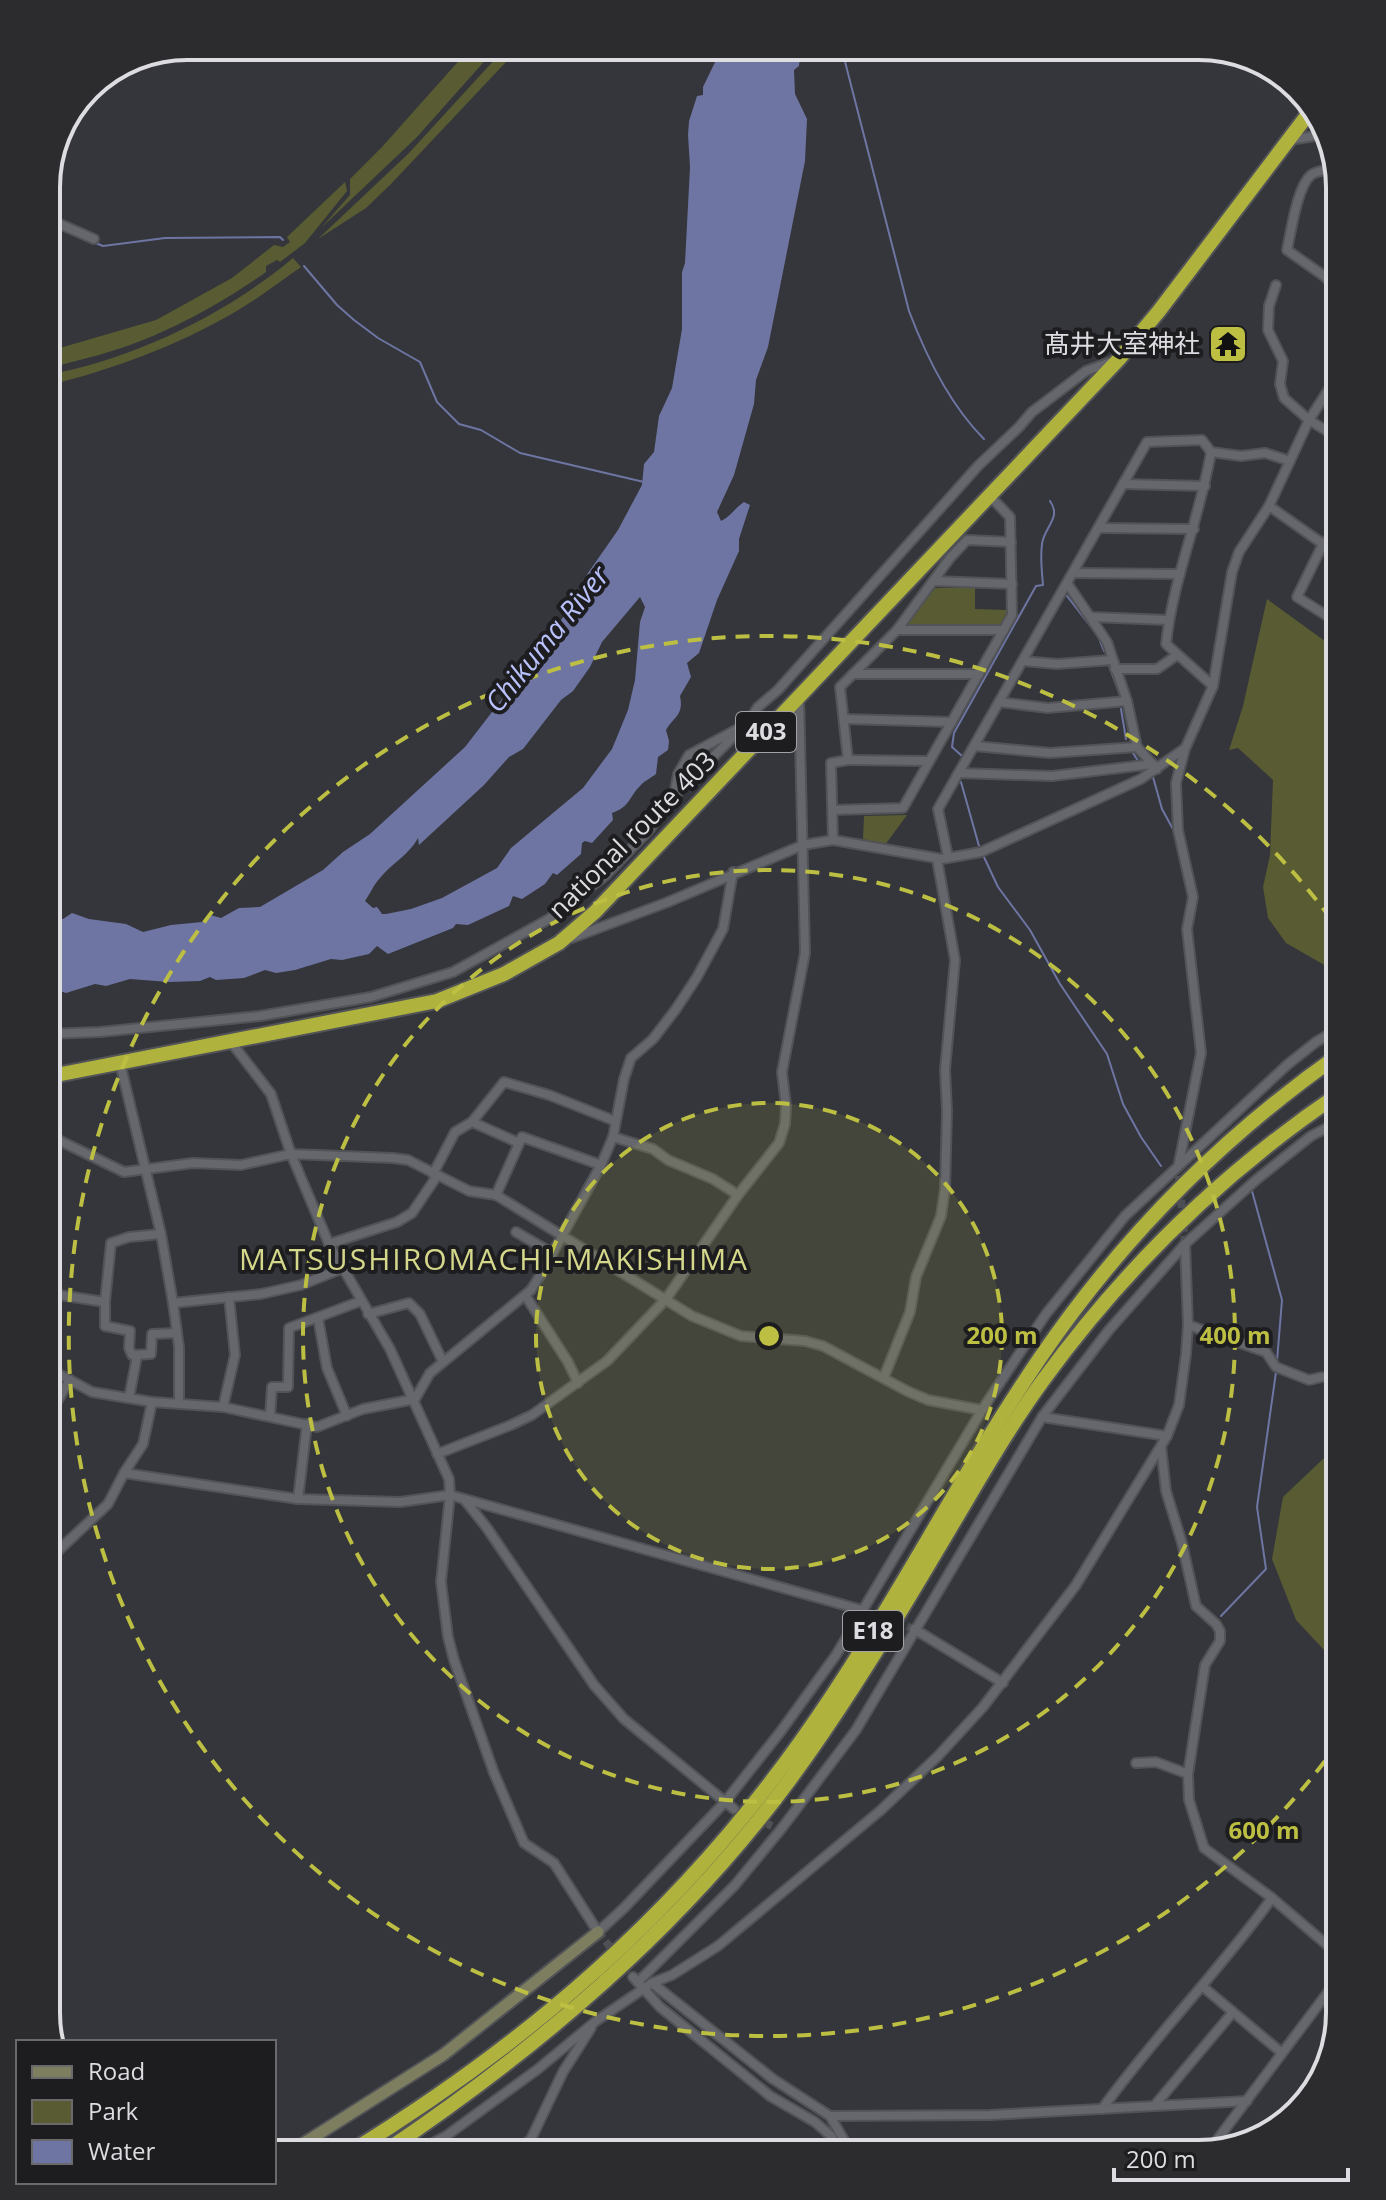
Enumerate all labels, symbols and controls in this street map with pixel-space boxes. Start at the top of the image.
temple icon: 髙井大室神社 [1207,323,1249,365]
place label: 髙井大室神社 [1044,325,1200,361]
water label: Chikuma River [475,557,618,719]
road number: 403 [736,712,796,752]
street label: national route 403 [540,743,723,926]
district label: MATSUSHIROMACHI-MAKISHIMA [239,1238,749,1279]
text: 200 m [967,1318,1037,1351]
text: 400 m [1200,1318,1270,1351]
centre of rings [755,1322,783,1350]
road number: E18 [843,1611,903,1651]
text: 600 m [1229,1813,1299,1846]
legend [16,2040,276,2184]
text: Road [88,2054,145,2087]
text: Park [88,2094,139,2127]
scale bar [1114,2132,1348,2182]
text: Water [88,2134,156,2167]
text: 200 m [1126,2142,1196,2175]

